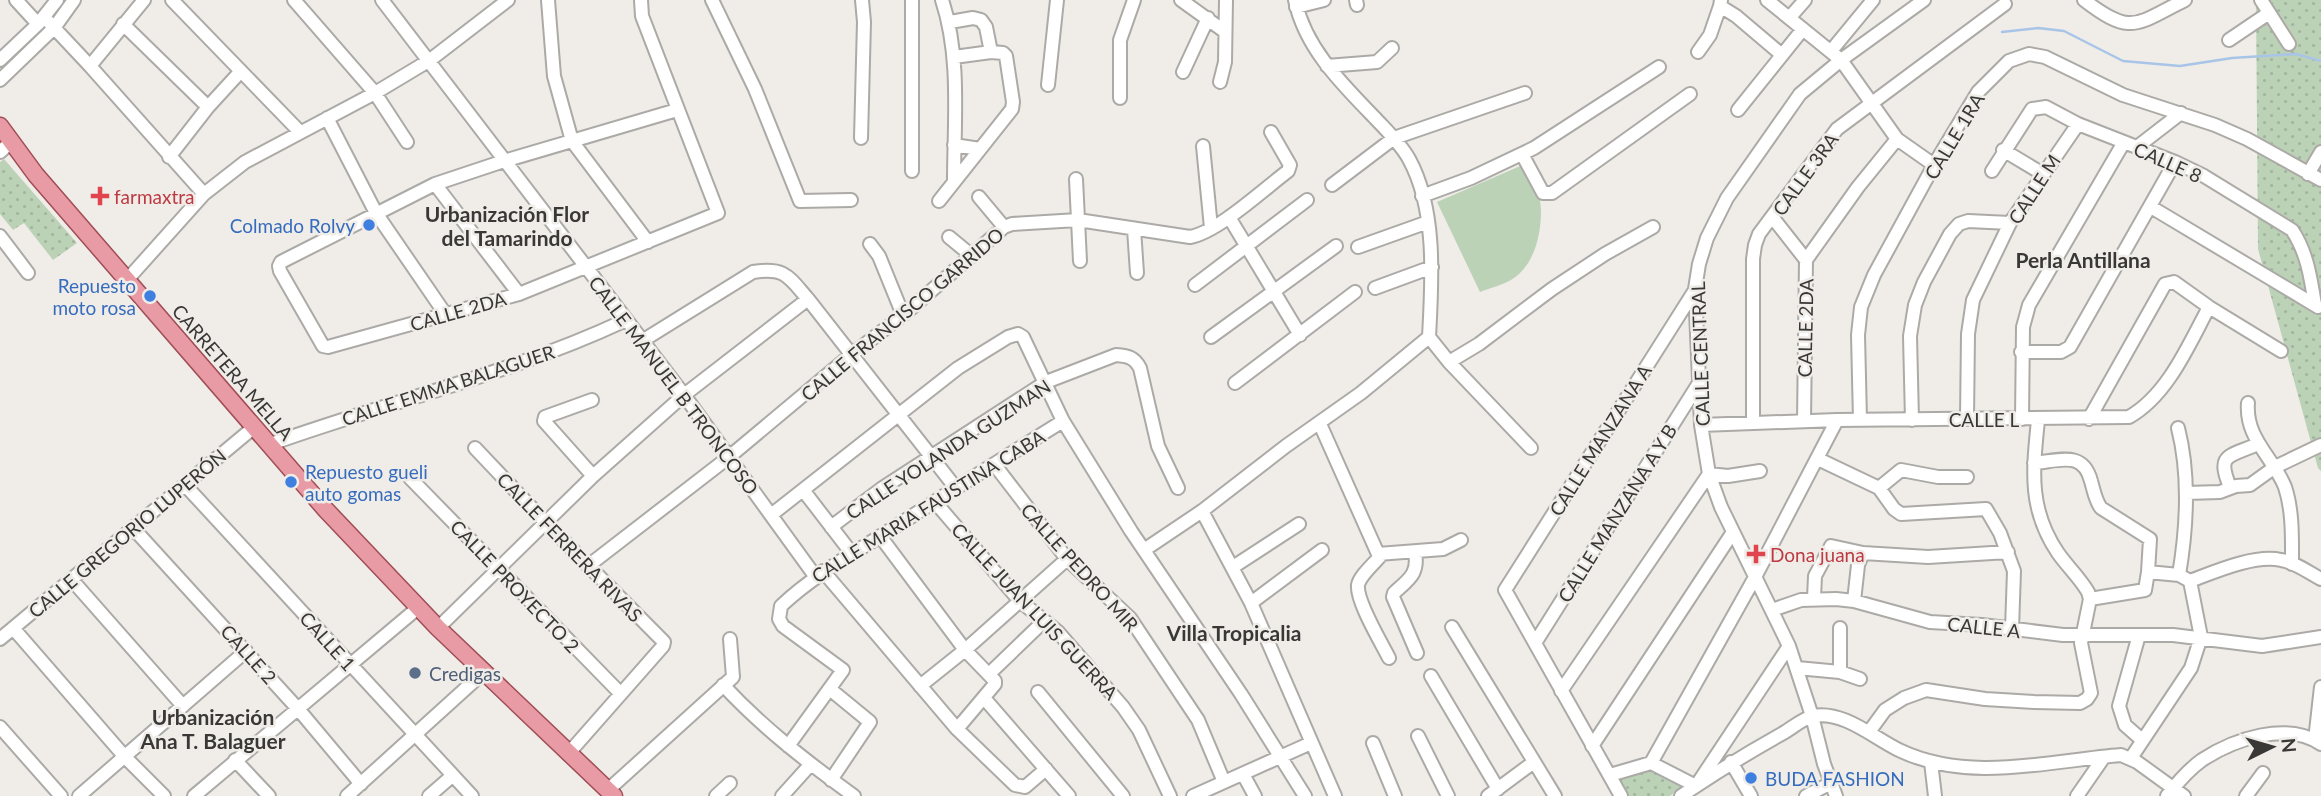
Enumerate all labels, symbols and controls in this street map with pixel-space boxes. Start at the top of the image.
street label: CALLE 1RA [1919,89,1989,183]
street label: CALLE 3RA [1767,128,1843,220]
street label: CALLE 8 [2130,137,2206,187]
street label: CALLE M [2003,150,2065,228]
place label: farmaxtra [114,185,195,208]
marker: farmaxtra [92,188,108,204]
district label: Urbanización Flor del Tamarindo [425,201,589,250]
place label: Colmado Rolvy [230,214,355,237]
marker: Colmado Rolvy [361,217,377,233]
street label: CALLE FRANCISCO GARRIDO [796,223,1008,405]
district label: Perla Antillana [2015,247,2151,272]
street label: CALLE MANUEL B TRONCOSO [584,271,764,499]
place label: Repuesto moto rosa [52,274,136,319]
street label: CALLE 2DA [1793,278,1817,378]
street label: CALLE CENTRAL [1686,281,1714,427]
street label: CALLE 2DA [407,286,509,336]
marker: Repuesto moto rosa [142,288,158,304]
street label: CARRETERA MELLA [168,299,298,445]
street label: CALLE EMMA BALAGUER [339,340,557,430]
street label: CALLE MANZANA A [1544,360,1656,520]
street label: CALLE YOLANDA GUZMAN [841,374,1055,524]
street label: CALLE L [1949,408,2020,431]
street label: CALLE MANZANA A Y B [1553,420,1681,606]
street label: CALLE MARIA FAUSTINA CABA [807,424,1049,588]
street label: CALLE GREGORIO LUPERÓN [24,444,230,622]
place label: Repuesto gueli auto gomas [305,460,428,505]
street label: CALLE FERRERA RIVAS [493,468,647,626]
marker: Repuesto gueli auto gomas [283,474,299,490]
street label: CALLE PEDRO MIR [1016,498,1144,636]
street label: CALLE PROYECTO 2 [446,515,584,657]
street label: CALLE JUAN LUIS GUERRA [947,518,1123,704]
place label: Dona juana [1770,543,1865,566]
marker: Dona juana [1748,546,1764,562]
street label: CALLE 1 [295,607,361,675]
street label: CALLE A [1946,612,2022,642]
street label: CALLE 2 [216,620,282,688]
district label: Villa Tropicalia [1166,620,1301,645]
place label: Credigas [429,662,501,685]
marker: Credigas [407,665,423,681]
district label: Urbanización Ana T. Balaguer [139,704,286,753]
north arrow [2237,712,2307,782]
text: N [2277,737,2302,754]
place label: BUDA FASHION [1765,767,1905,790]
marker: BUDA FASHION [1743,770,1759,786]

